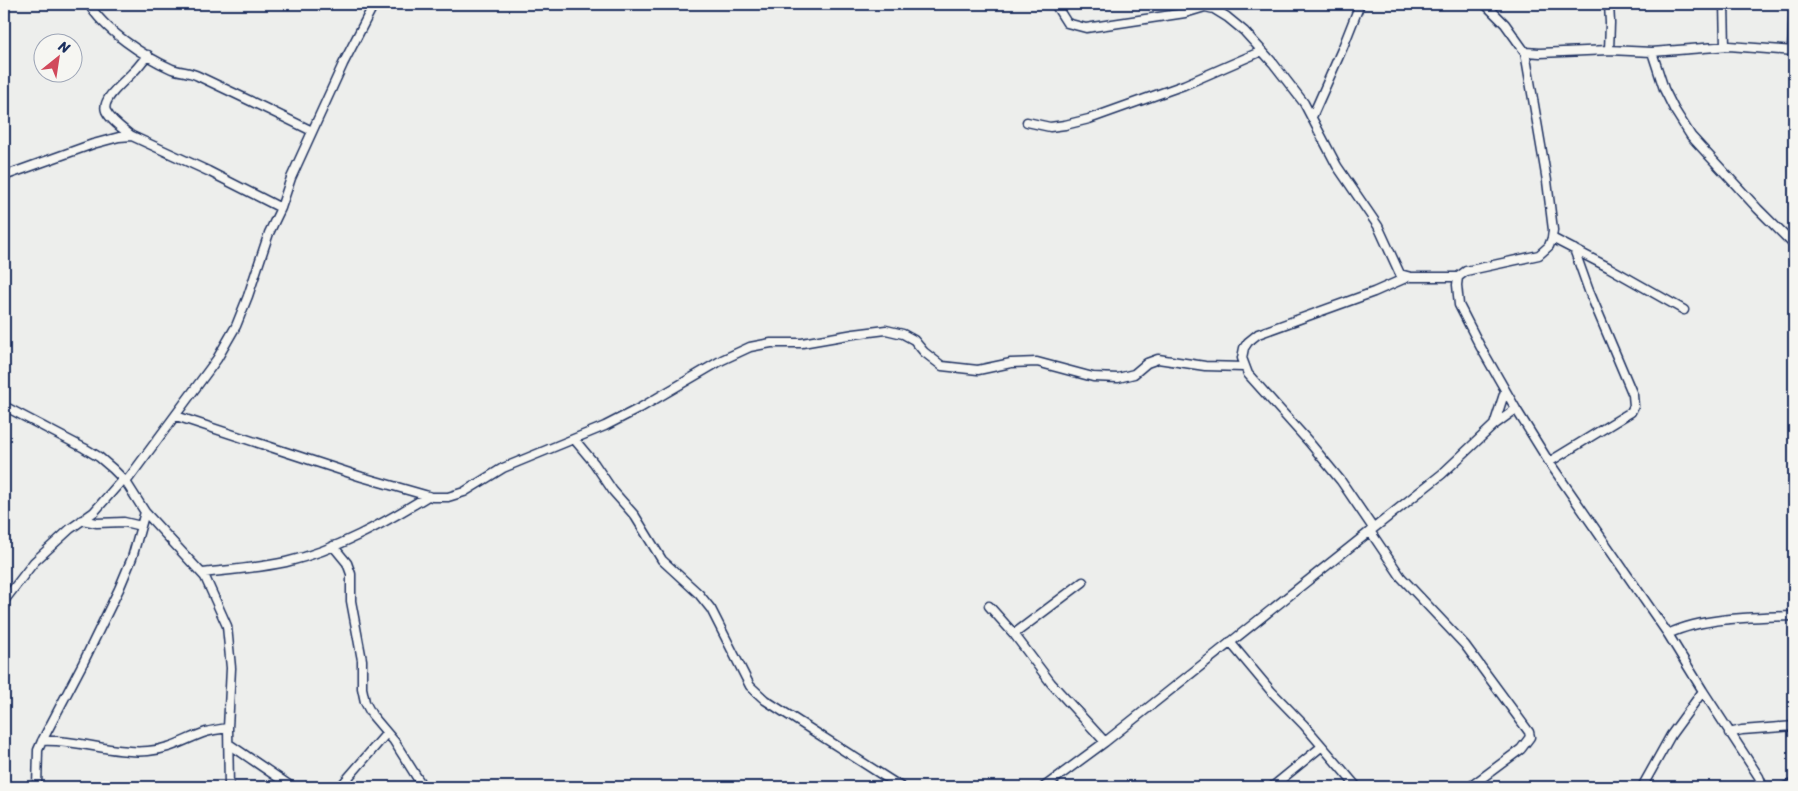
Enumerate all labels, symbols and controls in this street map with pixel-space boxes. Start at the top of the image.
north arrow [32,32,82,82]
text: N [53,33,75,61]

